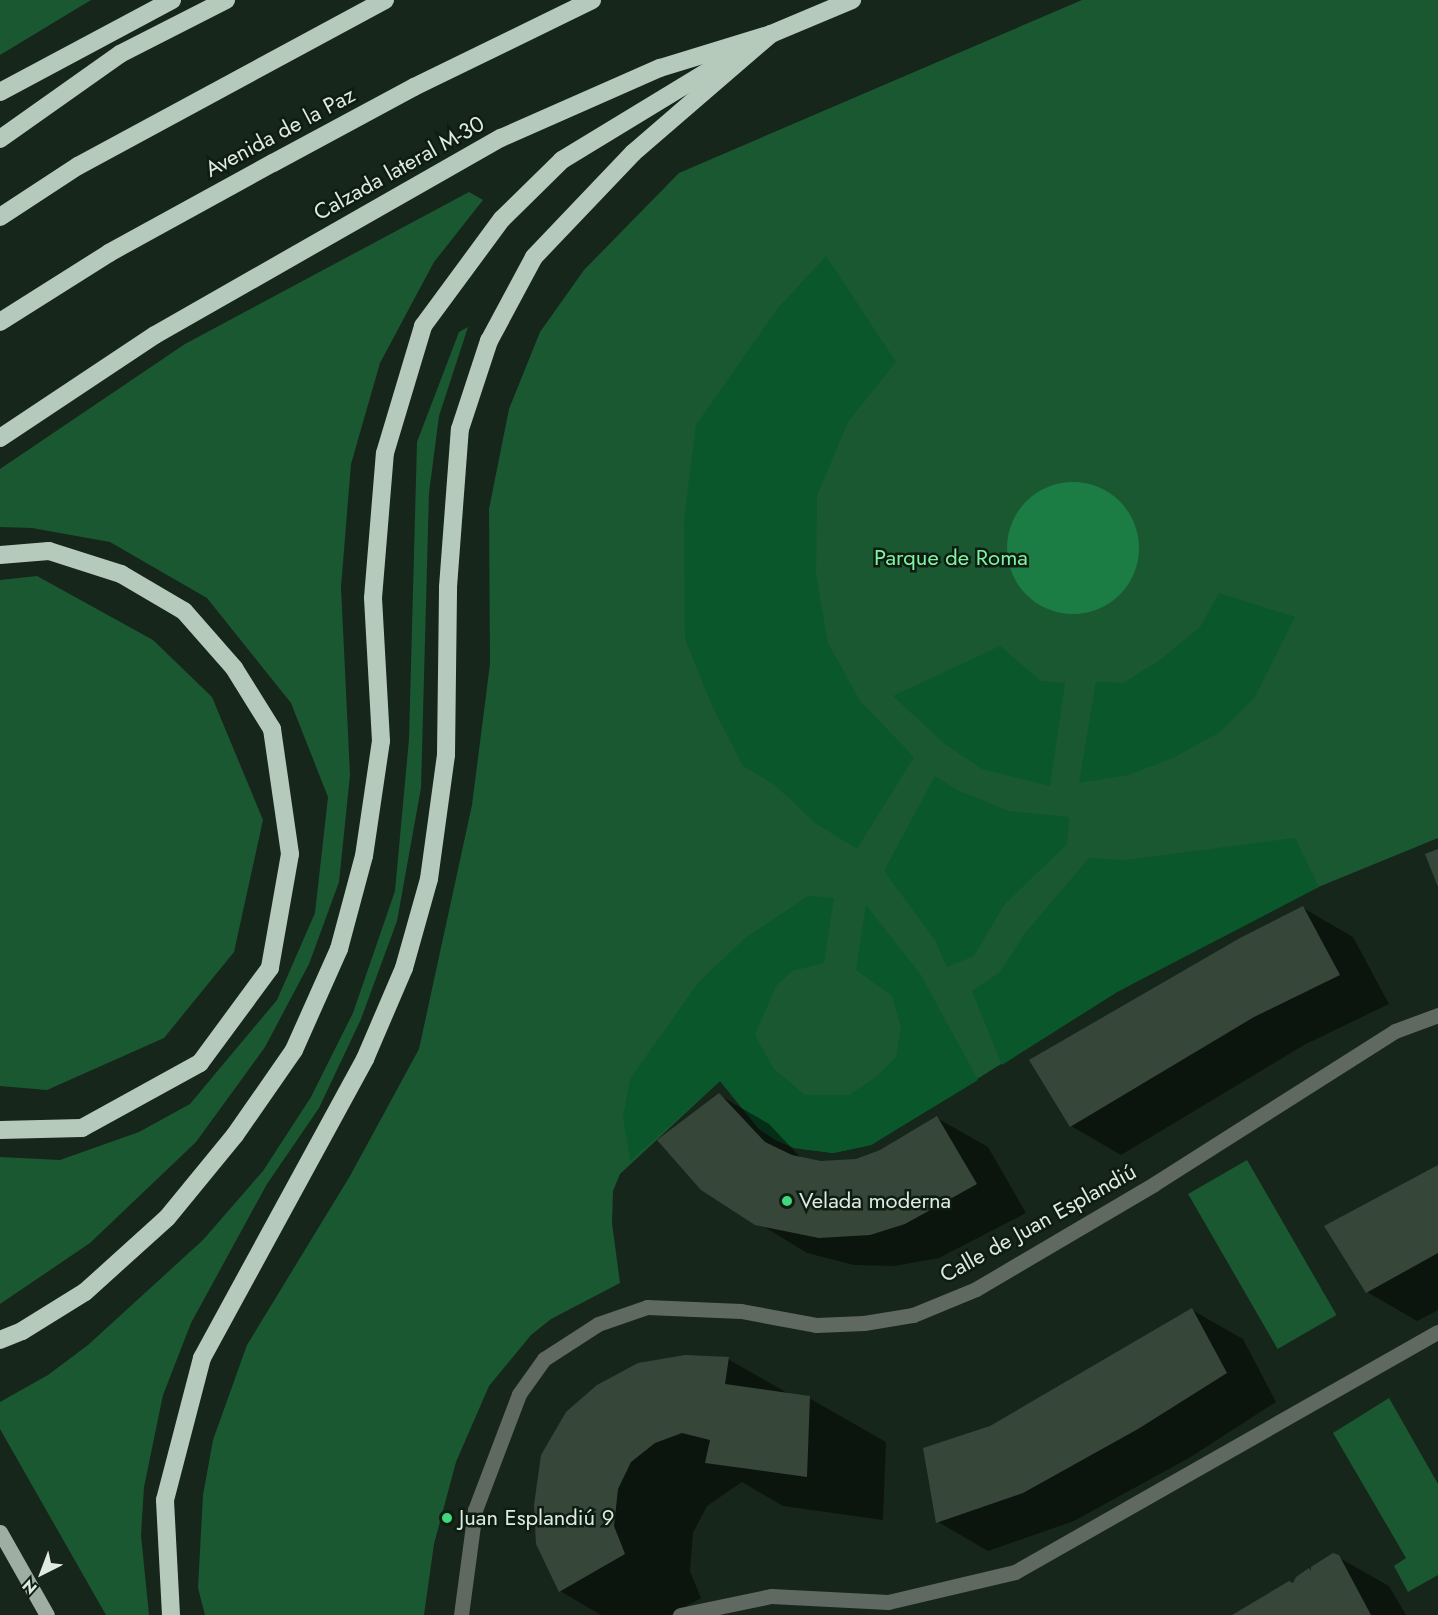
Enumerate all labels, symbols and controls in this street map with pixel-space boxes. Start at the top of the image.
street label: Avenida de la Paz [201,81,359,183]
street label: Calzada lateral M-30 [309,110,489,226]
park label: Parque de Roma [874,545,1028,571]
street label: Calle de Juan Esplandiú [935,1158,1141,1288]
place label: Velada moderna [799,1188,951,1214]
marker: Velada moderna [780,1194,794,1208]
place label: Juan Esplandiú 9 [459,1505,614,1531]
marker: Juan Esplandiú 9 [440,1511,454,1525]
north arrow [12,1543,72,1603]
text: N [17,1574,42,1600]

